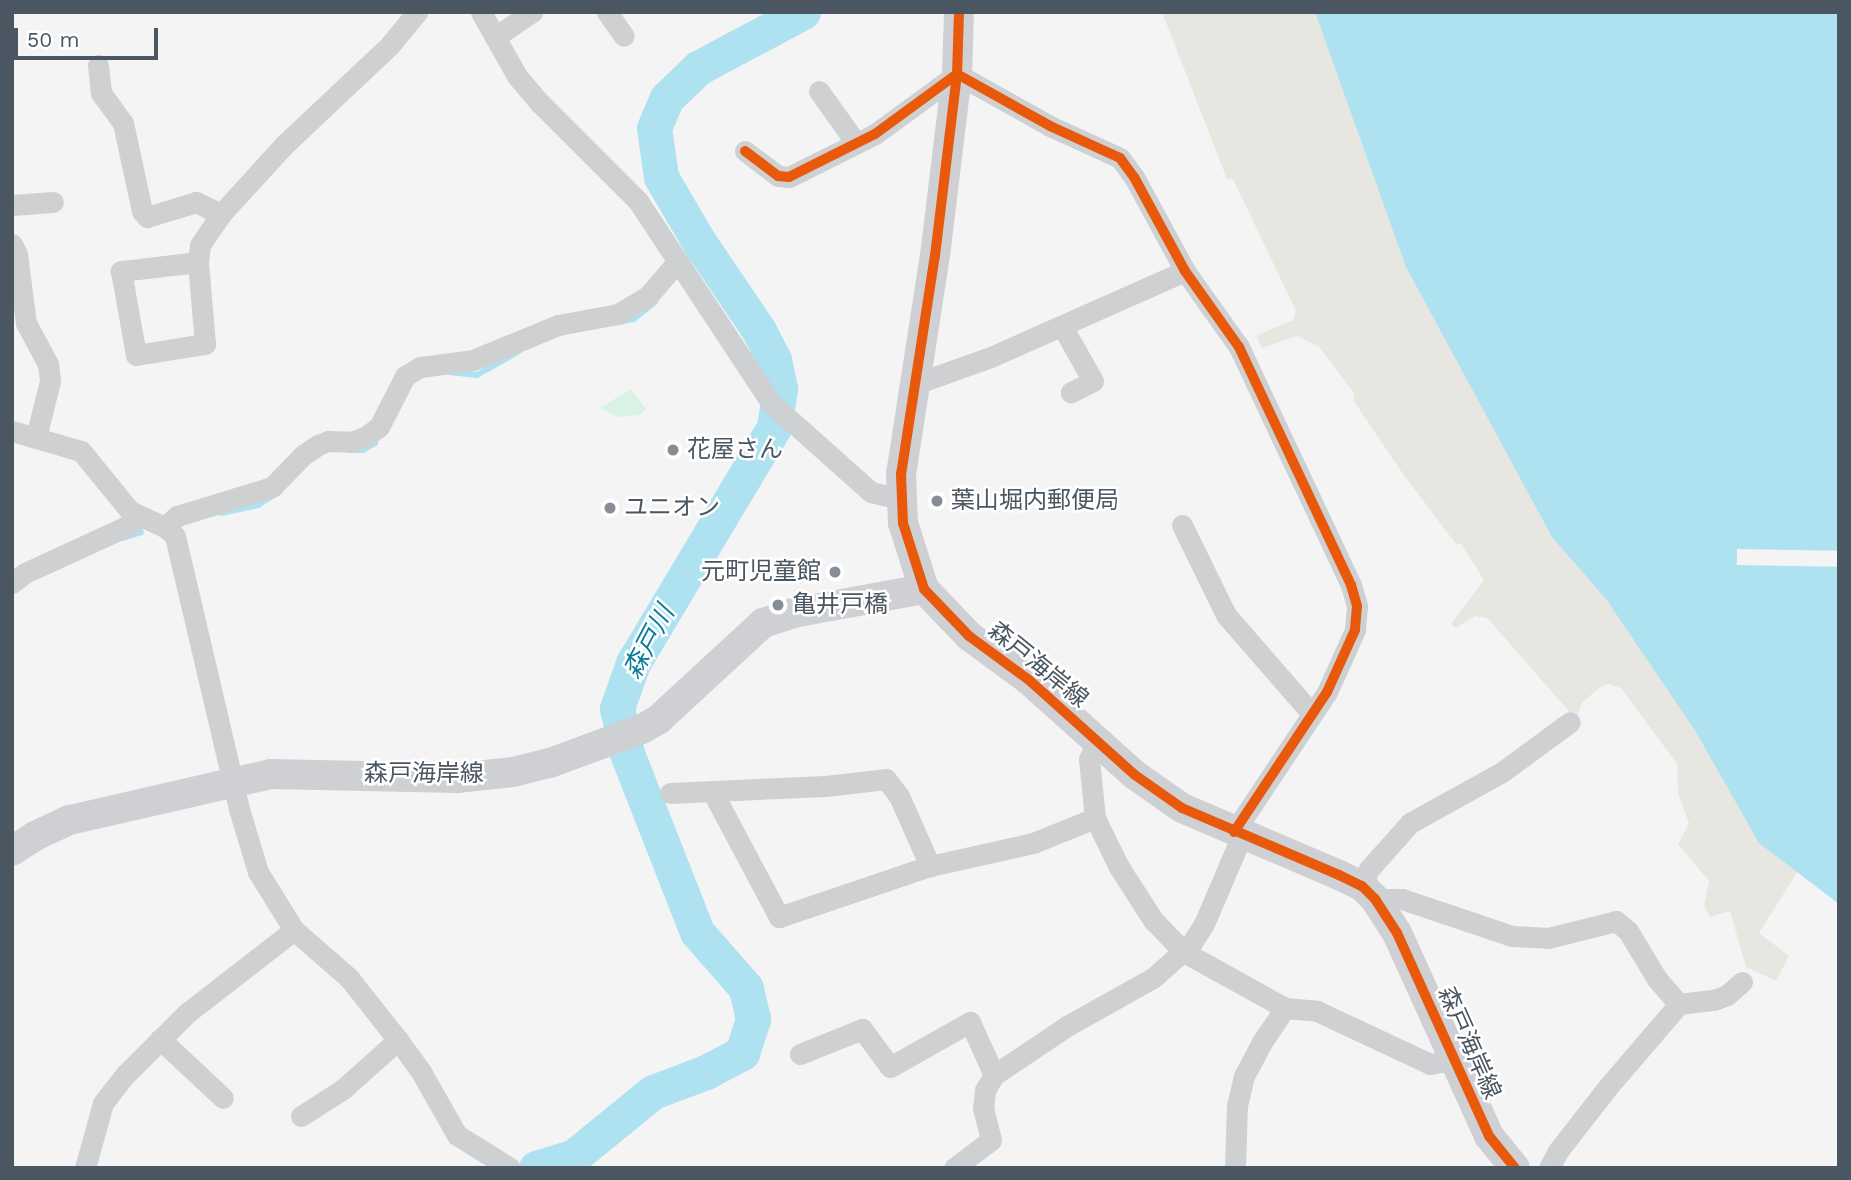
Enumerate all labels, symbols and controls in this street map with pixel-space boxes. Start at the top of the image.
scale bar [18,14,161,58]
text: 50 m [27,27,79,52]
place label: 花屋さん [687,436,783,464]
marker: 花屋さん [665,442,681,458]
place label: 葉山堀内郵便局 [951,487,1119,515]
marker: 葉山堀内郵便局 [929,493,945,509]
place label: ユニオン [624,494,720,522]
marker: ユニオン [602,500,618,516]
place label: 元町児童館 [701,558,821,586]
marker: 元町児童館 [827,564,843,580]
place label: 亀井戸橋 [792,591,888,619]
marker: 亀井戸橋 [770,597,786,613]
water label: 森戸川 [617,600,681,684]
street label: 森戸海岸線 [982,616,1094,714]
street label: 森戸海岸線 [364,760,484,788]
street label: 森戸海岸線 [1431,982,1507,1104]

